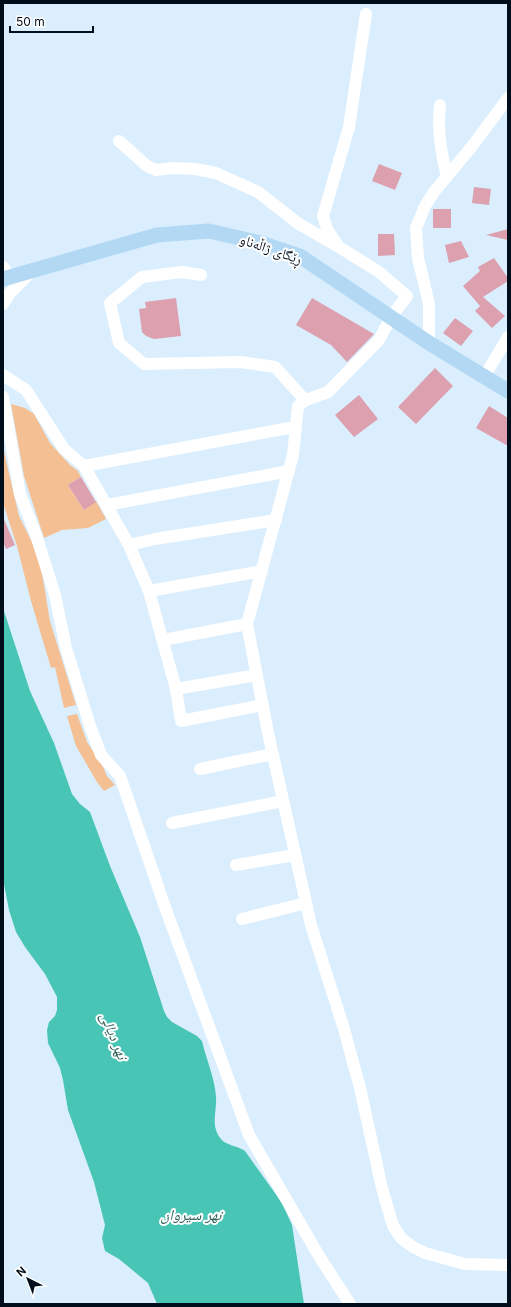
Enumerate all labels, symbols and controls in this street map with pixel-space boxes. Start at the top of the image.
scale bar [10,8,93,34]
text: 50 m [16,14,45,29]
street label: ڕێگای ژاڵەناو [236,230,305,271]
water label: نهر ديالى [97,1010,133,1065]
water label: نهر سیروان [161,1205,224,1224]
north arrow [8,1259,48,1299]
text: N [14,1264,29,1280]

